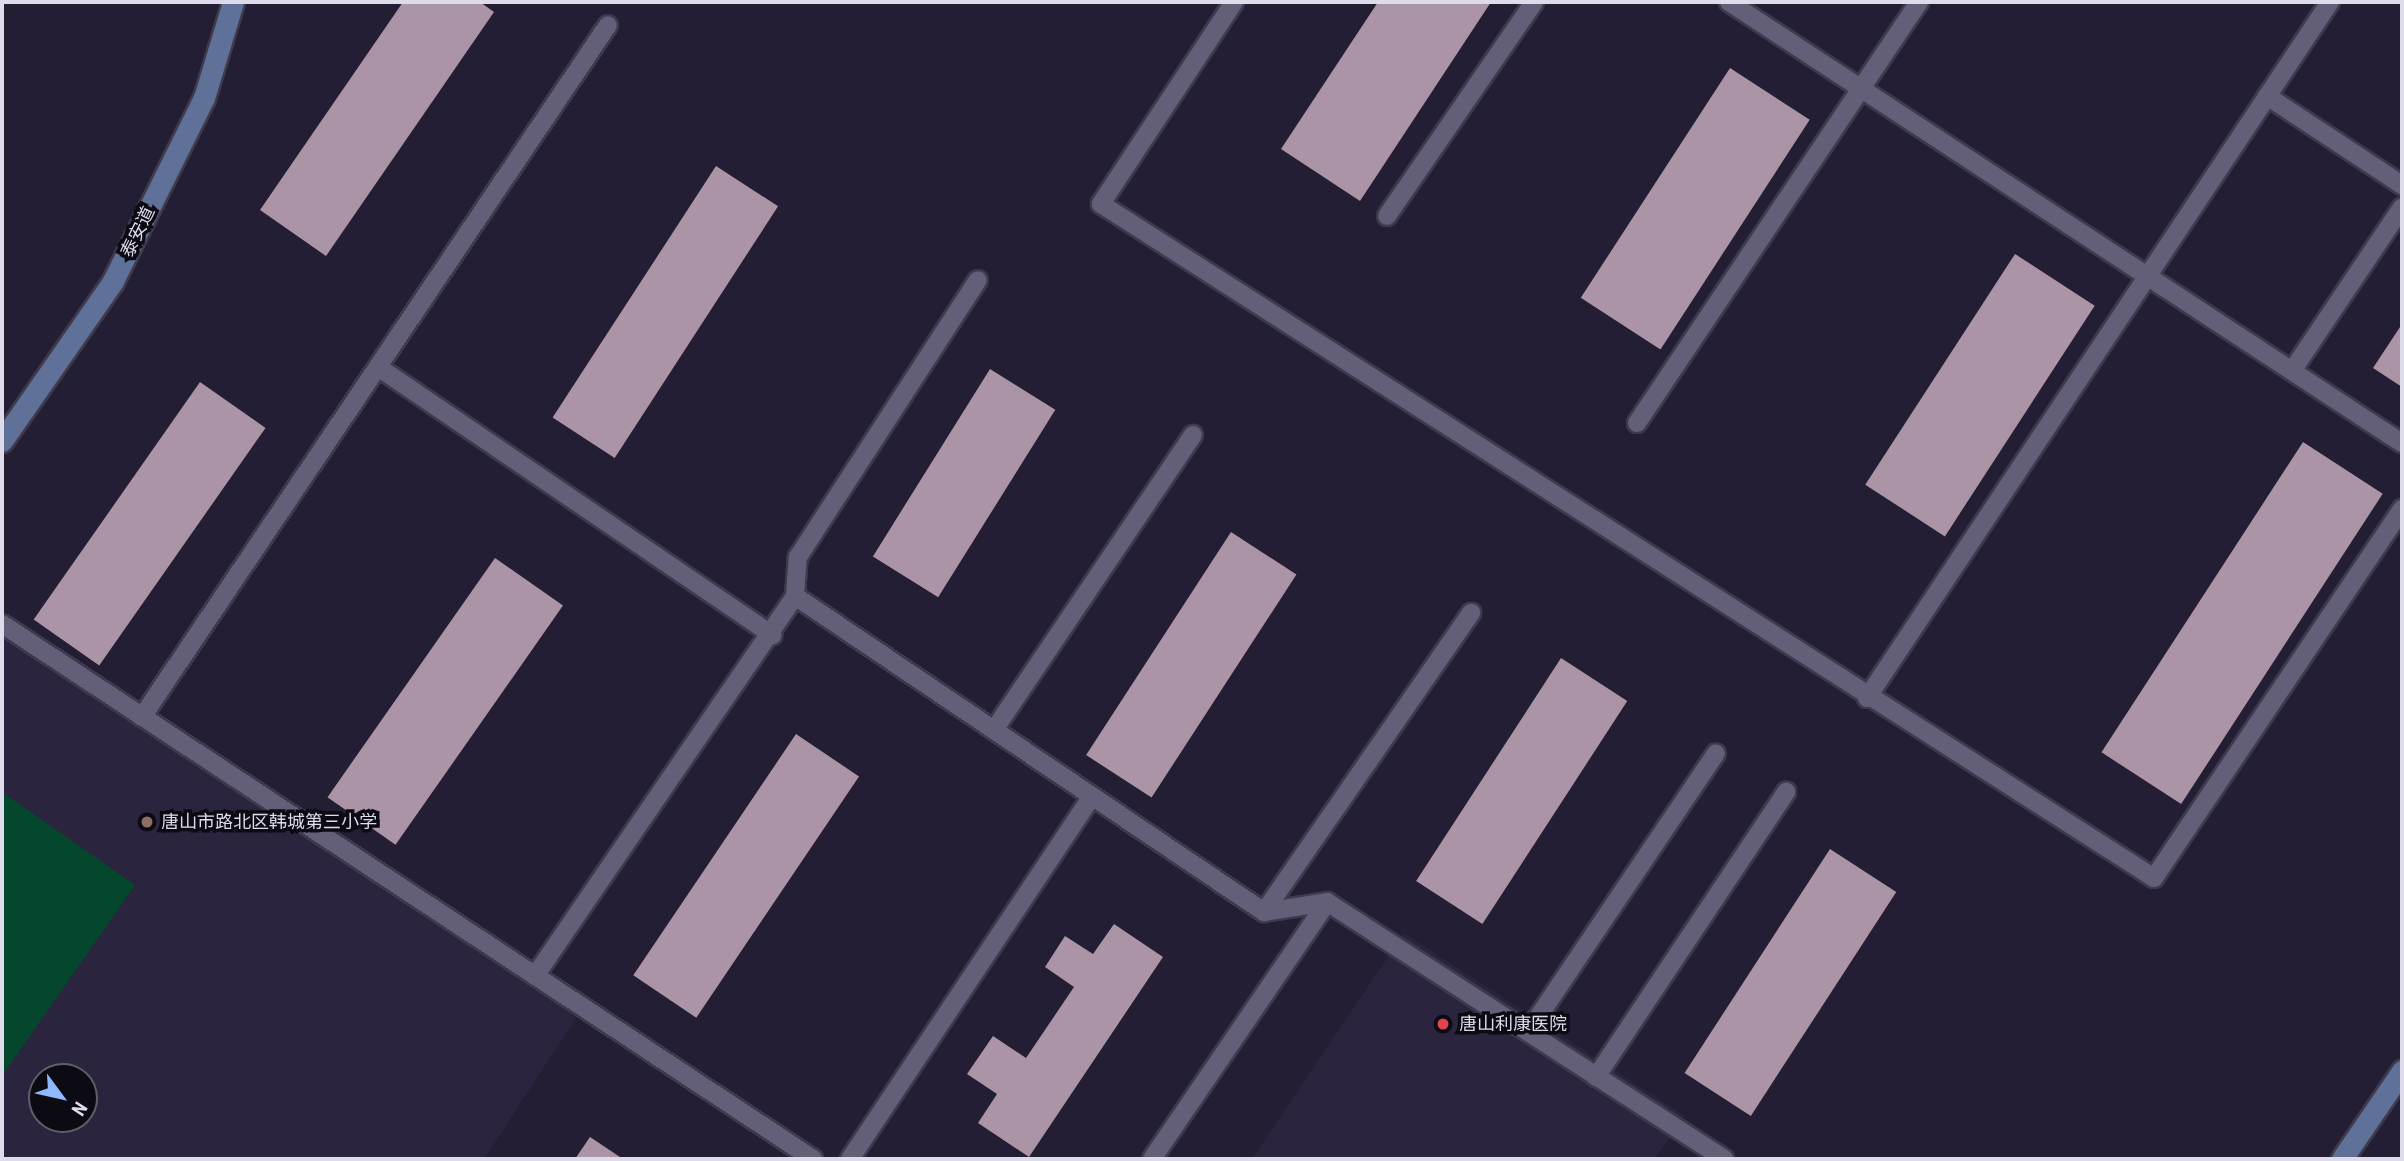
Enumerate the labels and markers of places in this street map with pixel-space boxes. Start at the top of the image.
place label: 唐山市路北区韩城第三小学 [161,811,377,833]
marker: 唐山市路北区韩城第三小学 [139,814,155,830]
place label: 唐山利康医院 [1459,1013,1567,1035]
marker: 唐山利康医院 [1433,1014,1453,1034]

